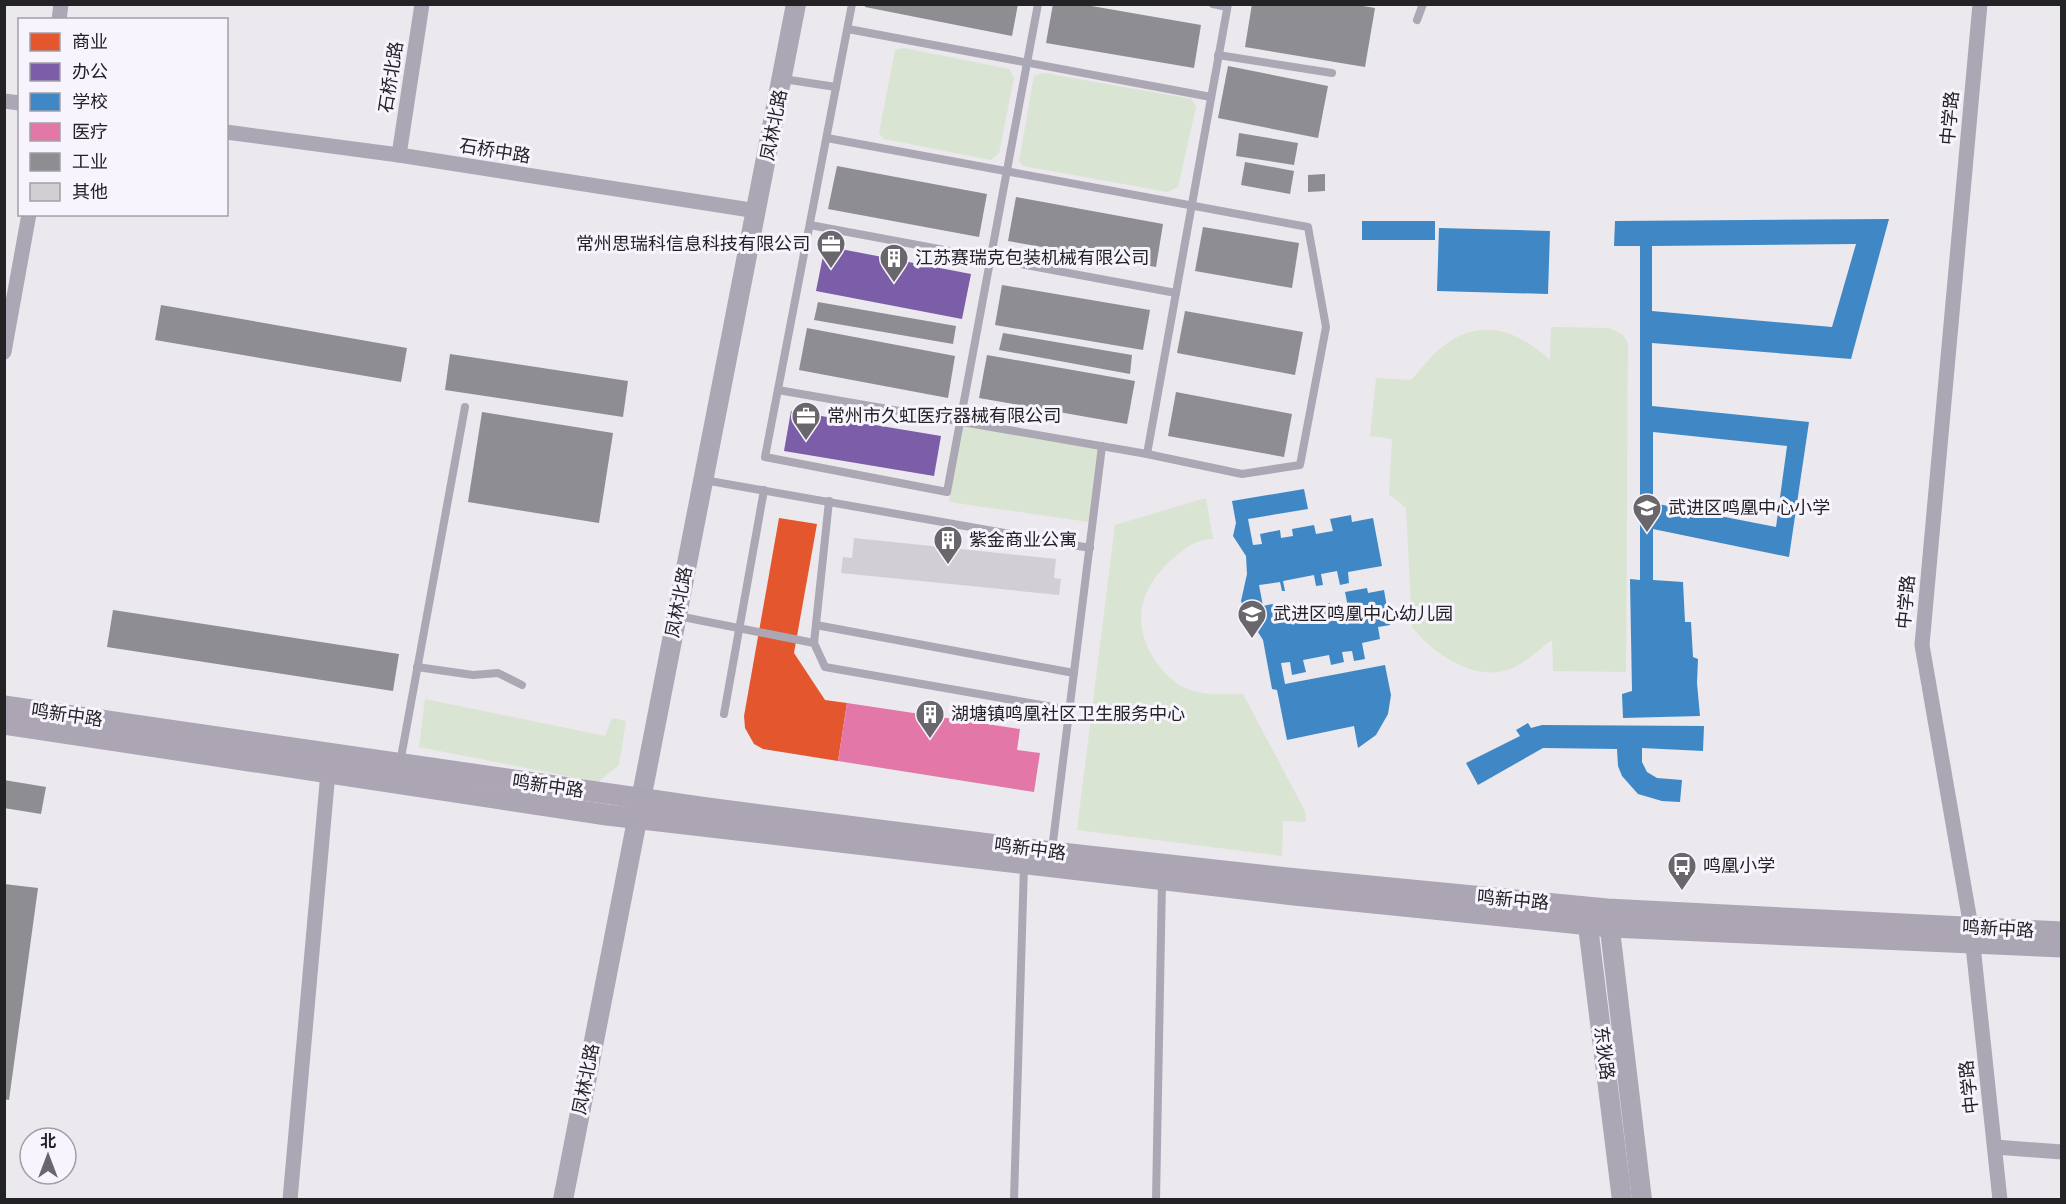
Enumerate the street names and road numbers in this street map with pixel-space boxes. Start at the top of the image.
street label: 石桥北路 [374,40,407,114]
street label: 凤林北路 [755,87,792,162]
street label: 中学路 [1936,90,1963,146]
street label: 石桥中路 [458,134,532,167]
street label: 凤林北路 [660,564,697,639]
street label: 中学路 [1892,574,1919,630]
street label: 鸣新中路 [30,698,104,731]
street label: 鸣新中路 [511,769,585,802]
street label: 鸣新中路 [993,833,1067,864]
street label: 鸣新中路 [1476,885,1550,914]
street label: 鸣新中路 [1961,915,2035,942]
street label: 东狄路 [1590,1025,1619,1081]
street label: 凤林北路 [567,1041,604,1116]
street label: 中学路 [1954,1059,1983,1115]

